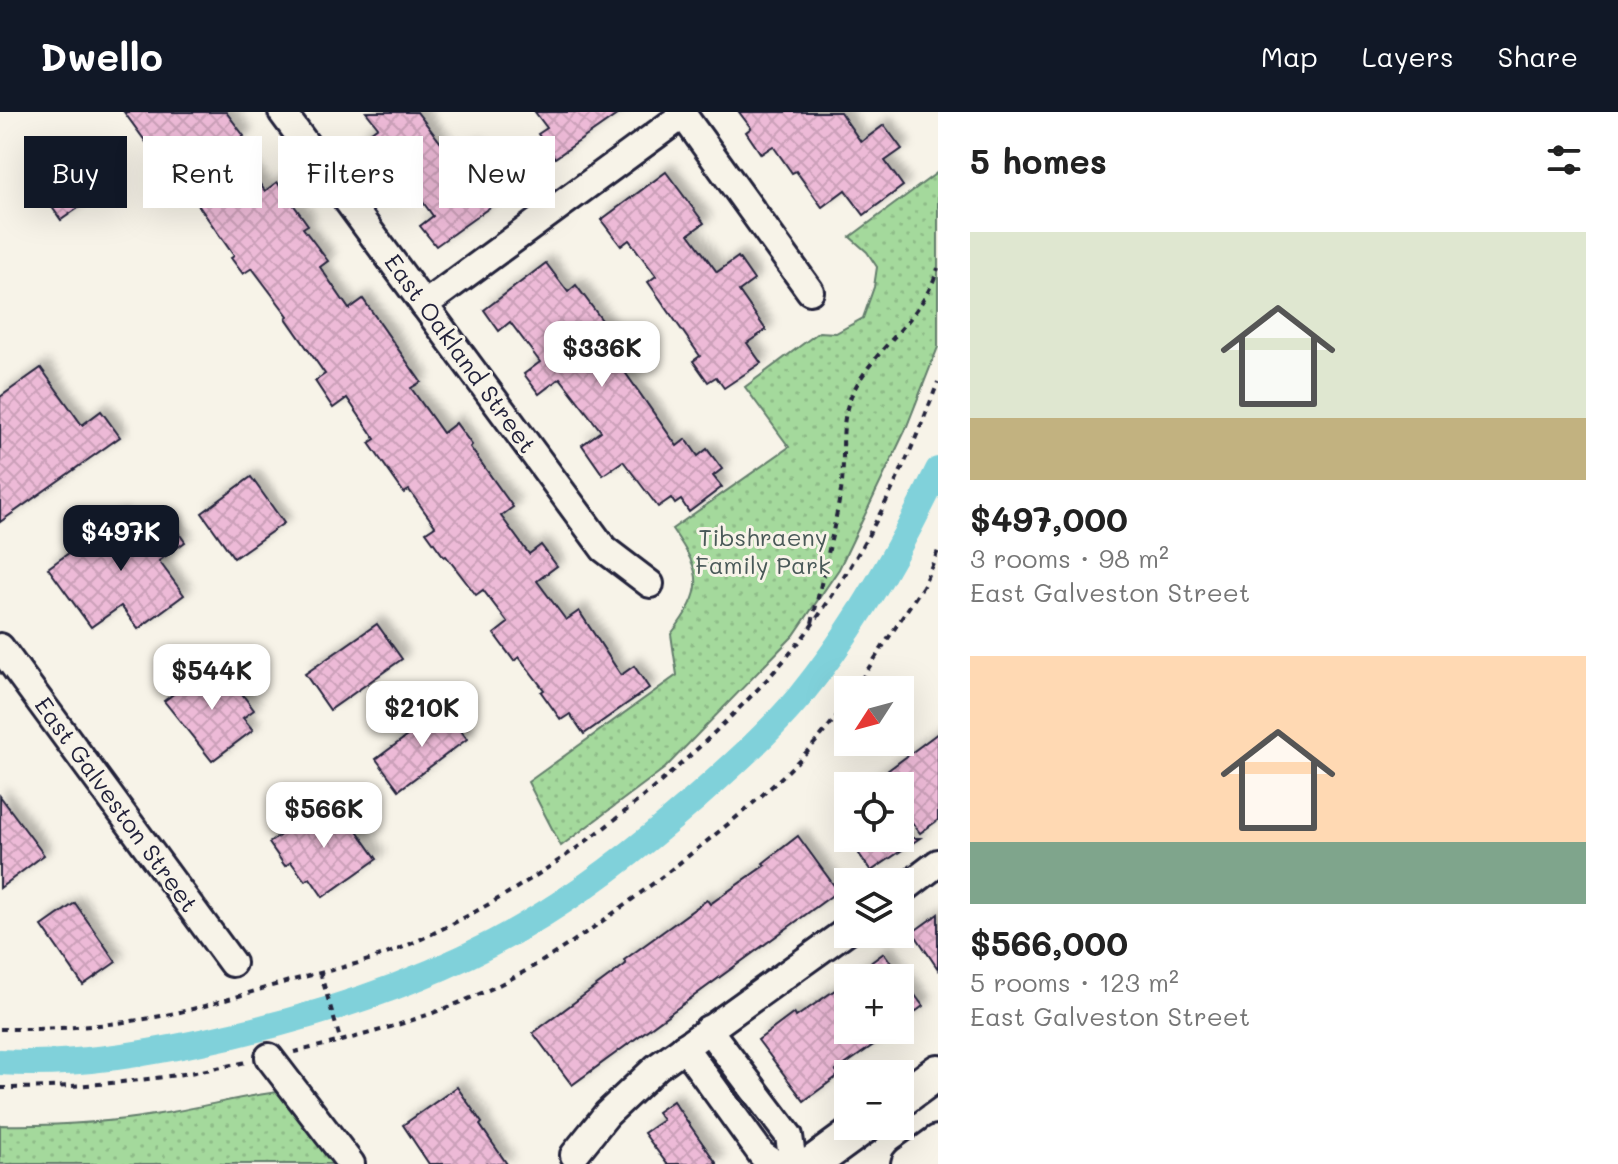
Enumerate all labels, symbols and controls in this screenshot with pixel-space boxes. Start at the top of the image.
text: Dwello [40,31,163,81]
text: Map [1261,38,1318,74]
text: Layers [1362,38,1454,74]
text: Share [1498,38,1578,74]
chip: Buy [24,136,127,208]
chip: Rent [143,136,262,208]
chip: Filters [278,136,423,208]
chip: New [439,136,555,208]
text: 5 homes [970,138,1107,183]
icon: filters [1542,138,1586,182]
street label: East Oakland Street [378,247,544,459]
icon: home [1206,284,1350,428]
pin: $336K [546,321,658,389]
text: $336K [562,330,642,364]
text: $497,000 [970,496,1128,541]
pin: $497K [65,505,177,573]
text: $497K [81,514,161,548]
park label: Tibshraeny Family Park [695,521,831,580]
text: 3 rooms · 98 m² [970,541,1169,575]
text: East Galveston Street [970,575,1250,609]
pin: $544K [156,644,268,712]
text: $544K [171,653,253,687]
north arrow [834,676,914,756]
map controls [834,676,914,1140]
pin: $210K [366,681,478,749]
street label: East Galveston Street [29,690,206,918]
text: $210K [384,690,460,724]
icon: home [1206,708,1350,852]
button: locate [834,772,914,852]
pin: $566K [268,782,380,850]
text: $566K [284,791,364,825]
button: layers [834,868,914,948]
text: $566,000 [970,920,1128,965]
button: + [834,964,914,1044]
text: 5 rooms · 123 m² [970,965,1179,999]
text: East Galveston Street [970,999,1250,1033]
button: − [834,1060,914,1140]

